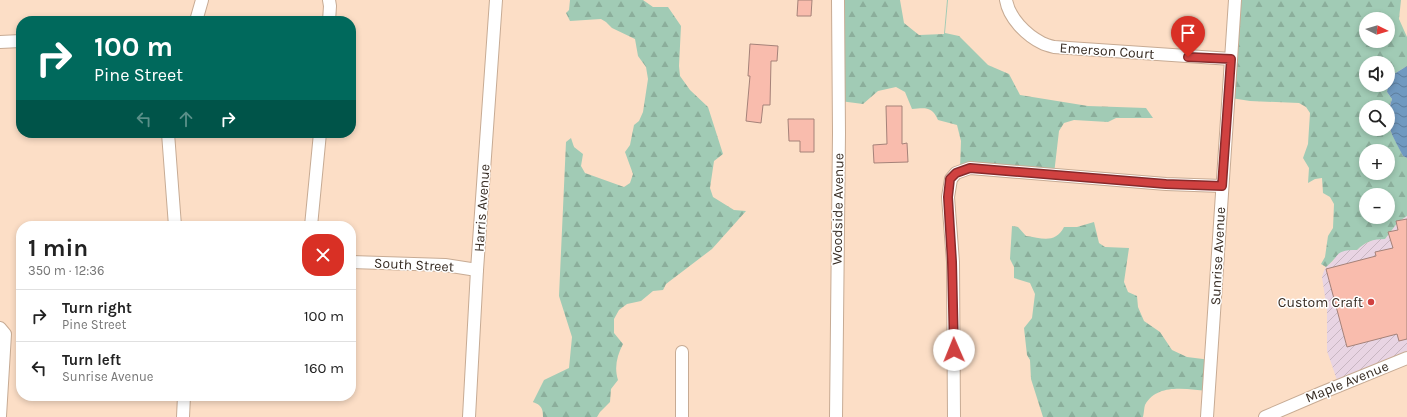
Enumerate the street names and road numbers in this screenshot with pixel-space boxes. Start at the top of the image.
street label: Emerson Court [1059,39,1155,63]
street label: Woodside Avenue [829,153,847,265]
street label: Harris Avenue [470,163,494,253]
street label: Sunrise Avenue [1207,206,1229,306]
street label: South Street [374,254,454,276]
street label: Maple Avenue [1303,358,1391,406]

